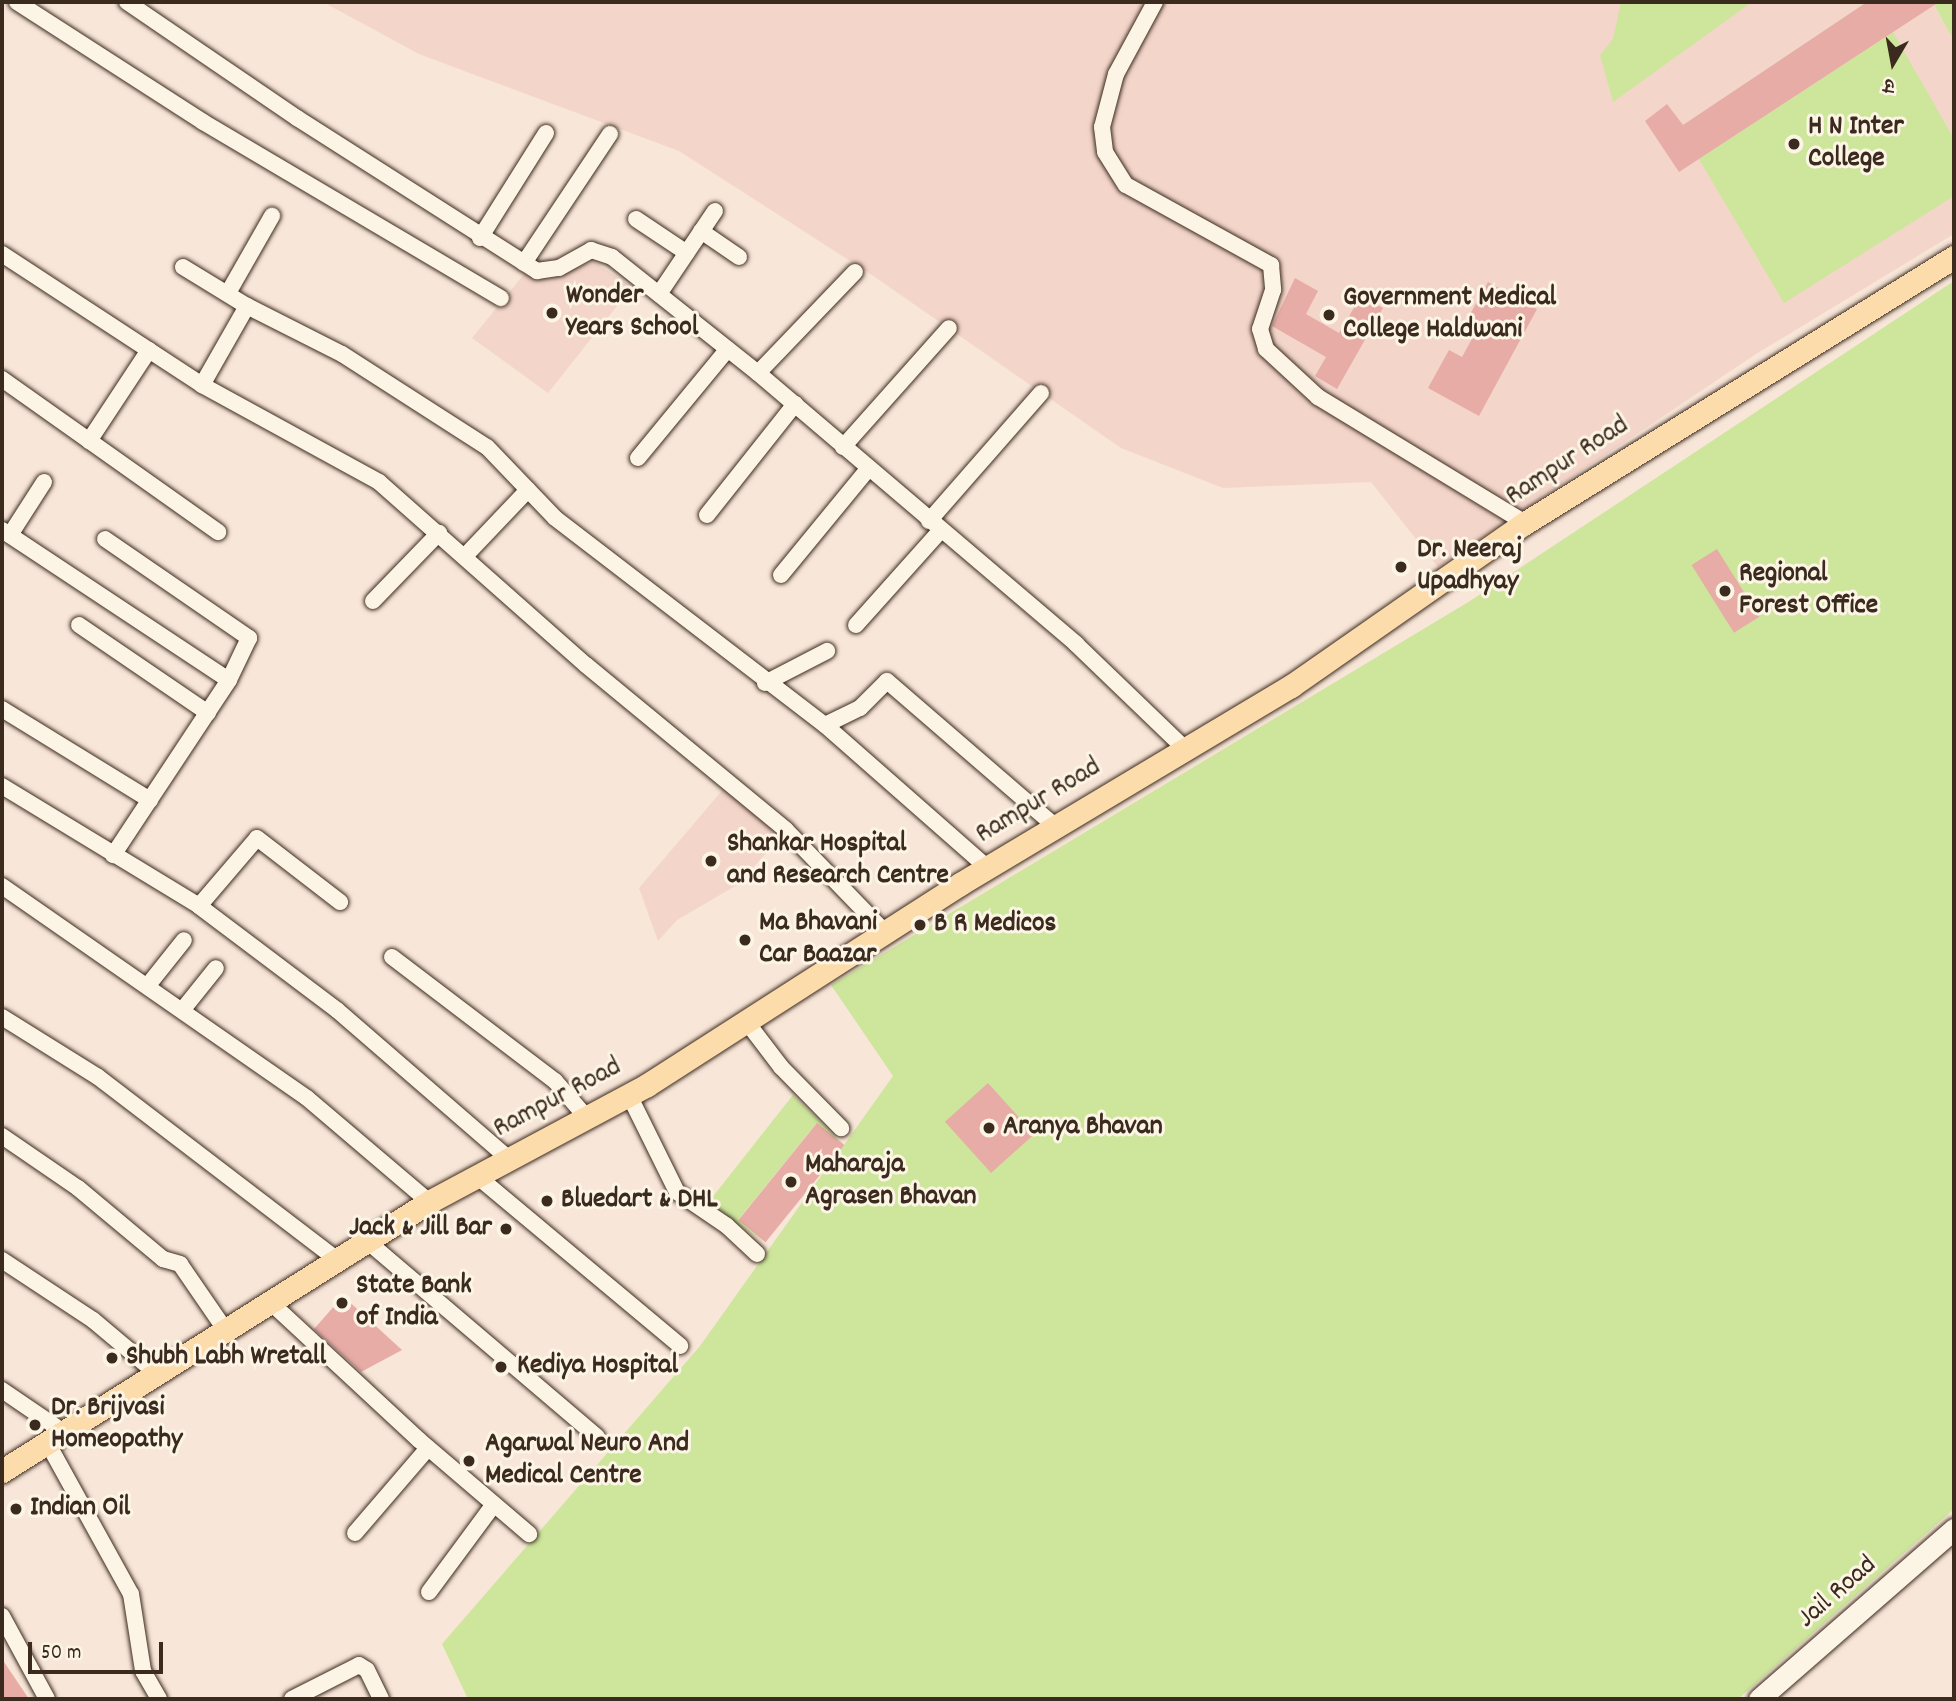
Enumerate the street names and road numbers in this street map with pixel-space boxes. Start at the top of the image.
street label: Rampur Road [1500,410,1636,514]
street label: Rampur Road [970,752,1108,852]
street label: Rampur Road [488,1051,628,1147]
street label: Jail Road [1792,1550,1884,1636]

